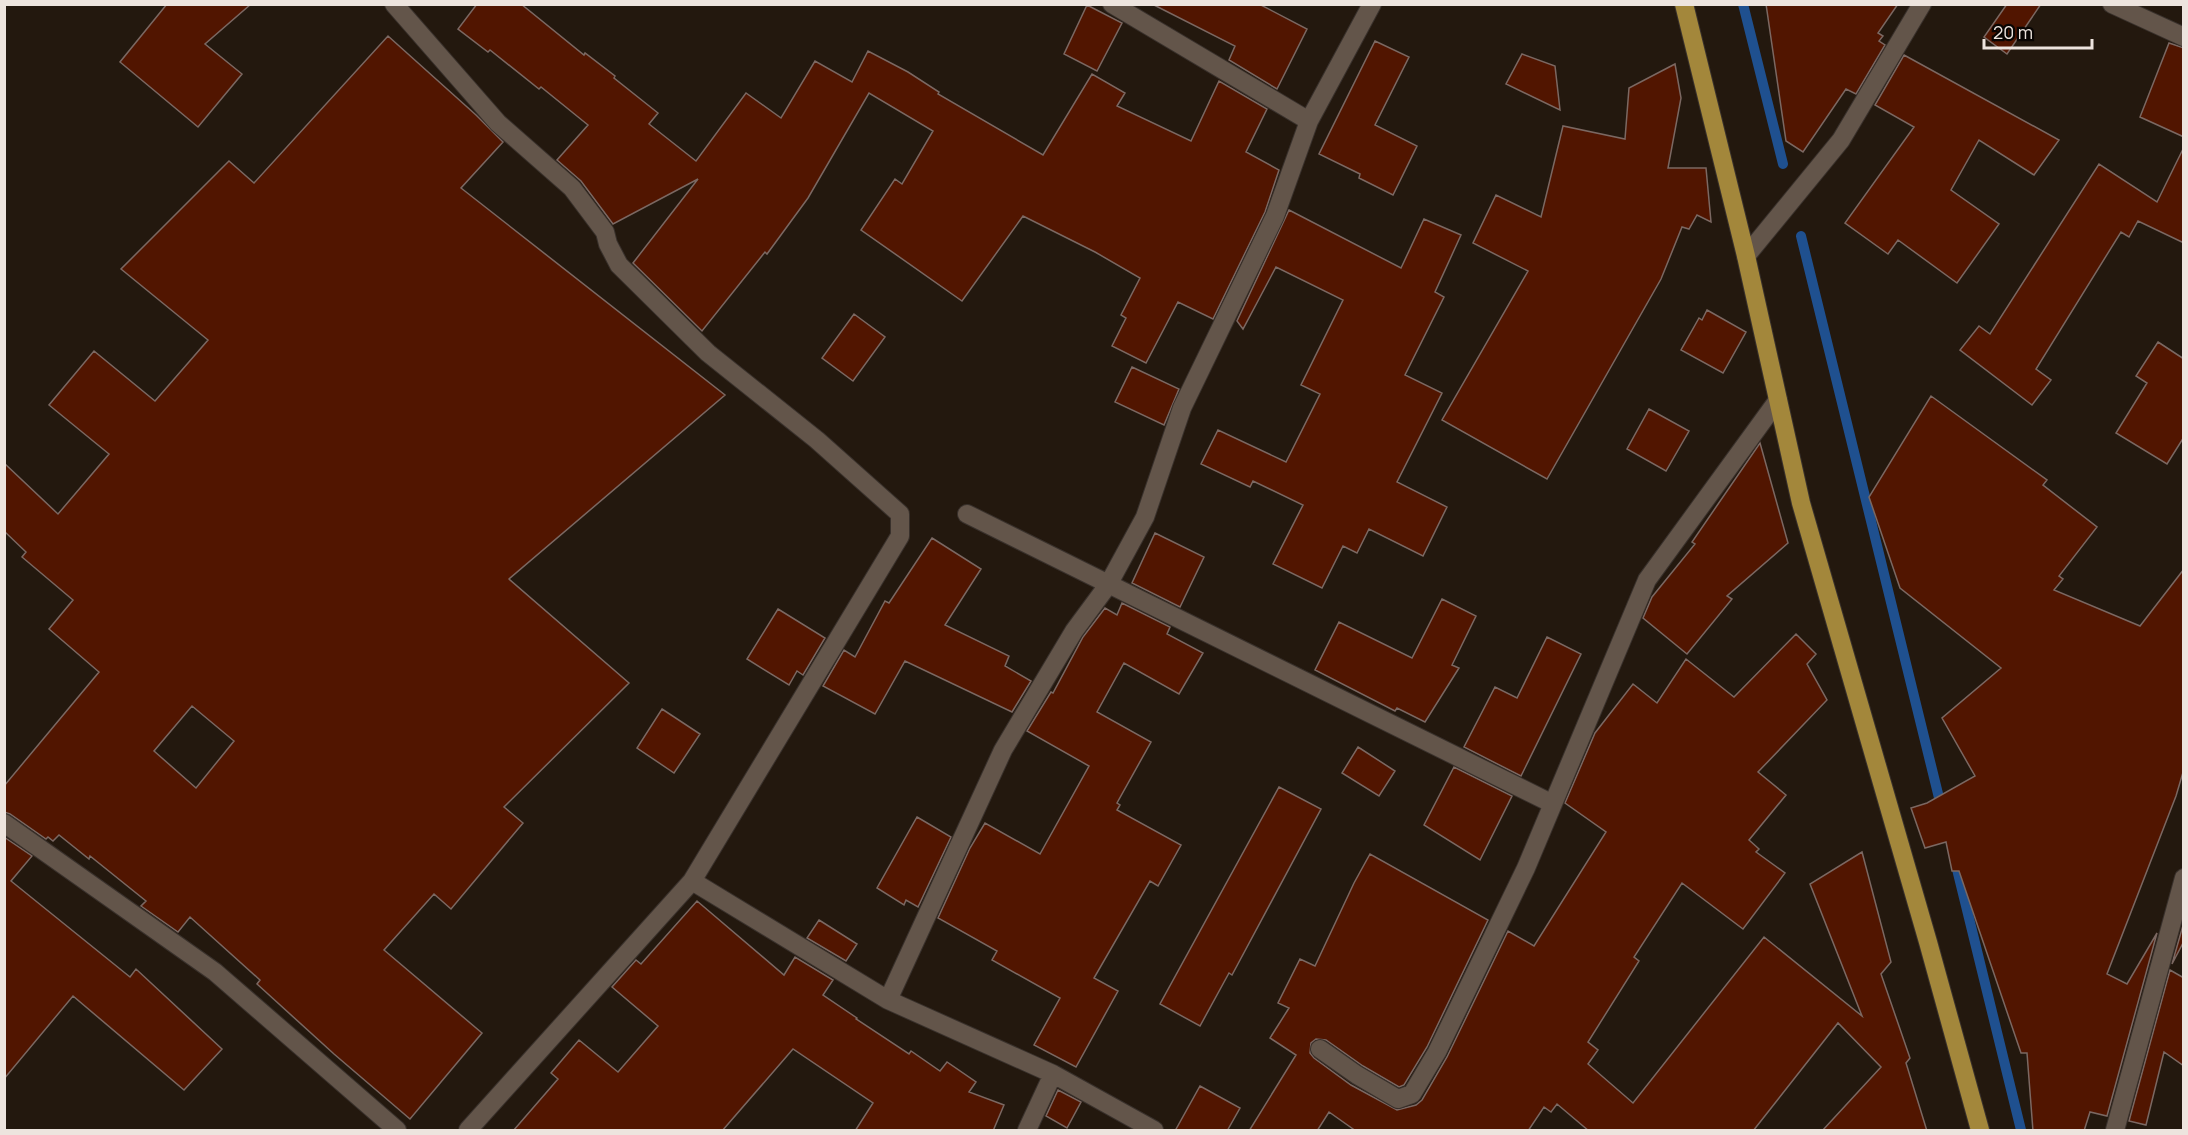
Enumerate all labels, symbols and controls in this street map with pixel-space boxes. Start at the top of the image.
scale bar [1984,12,2092,50]
text: 20 m [1993,20,2033,44]

